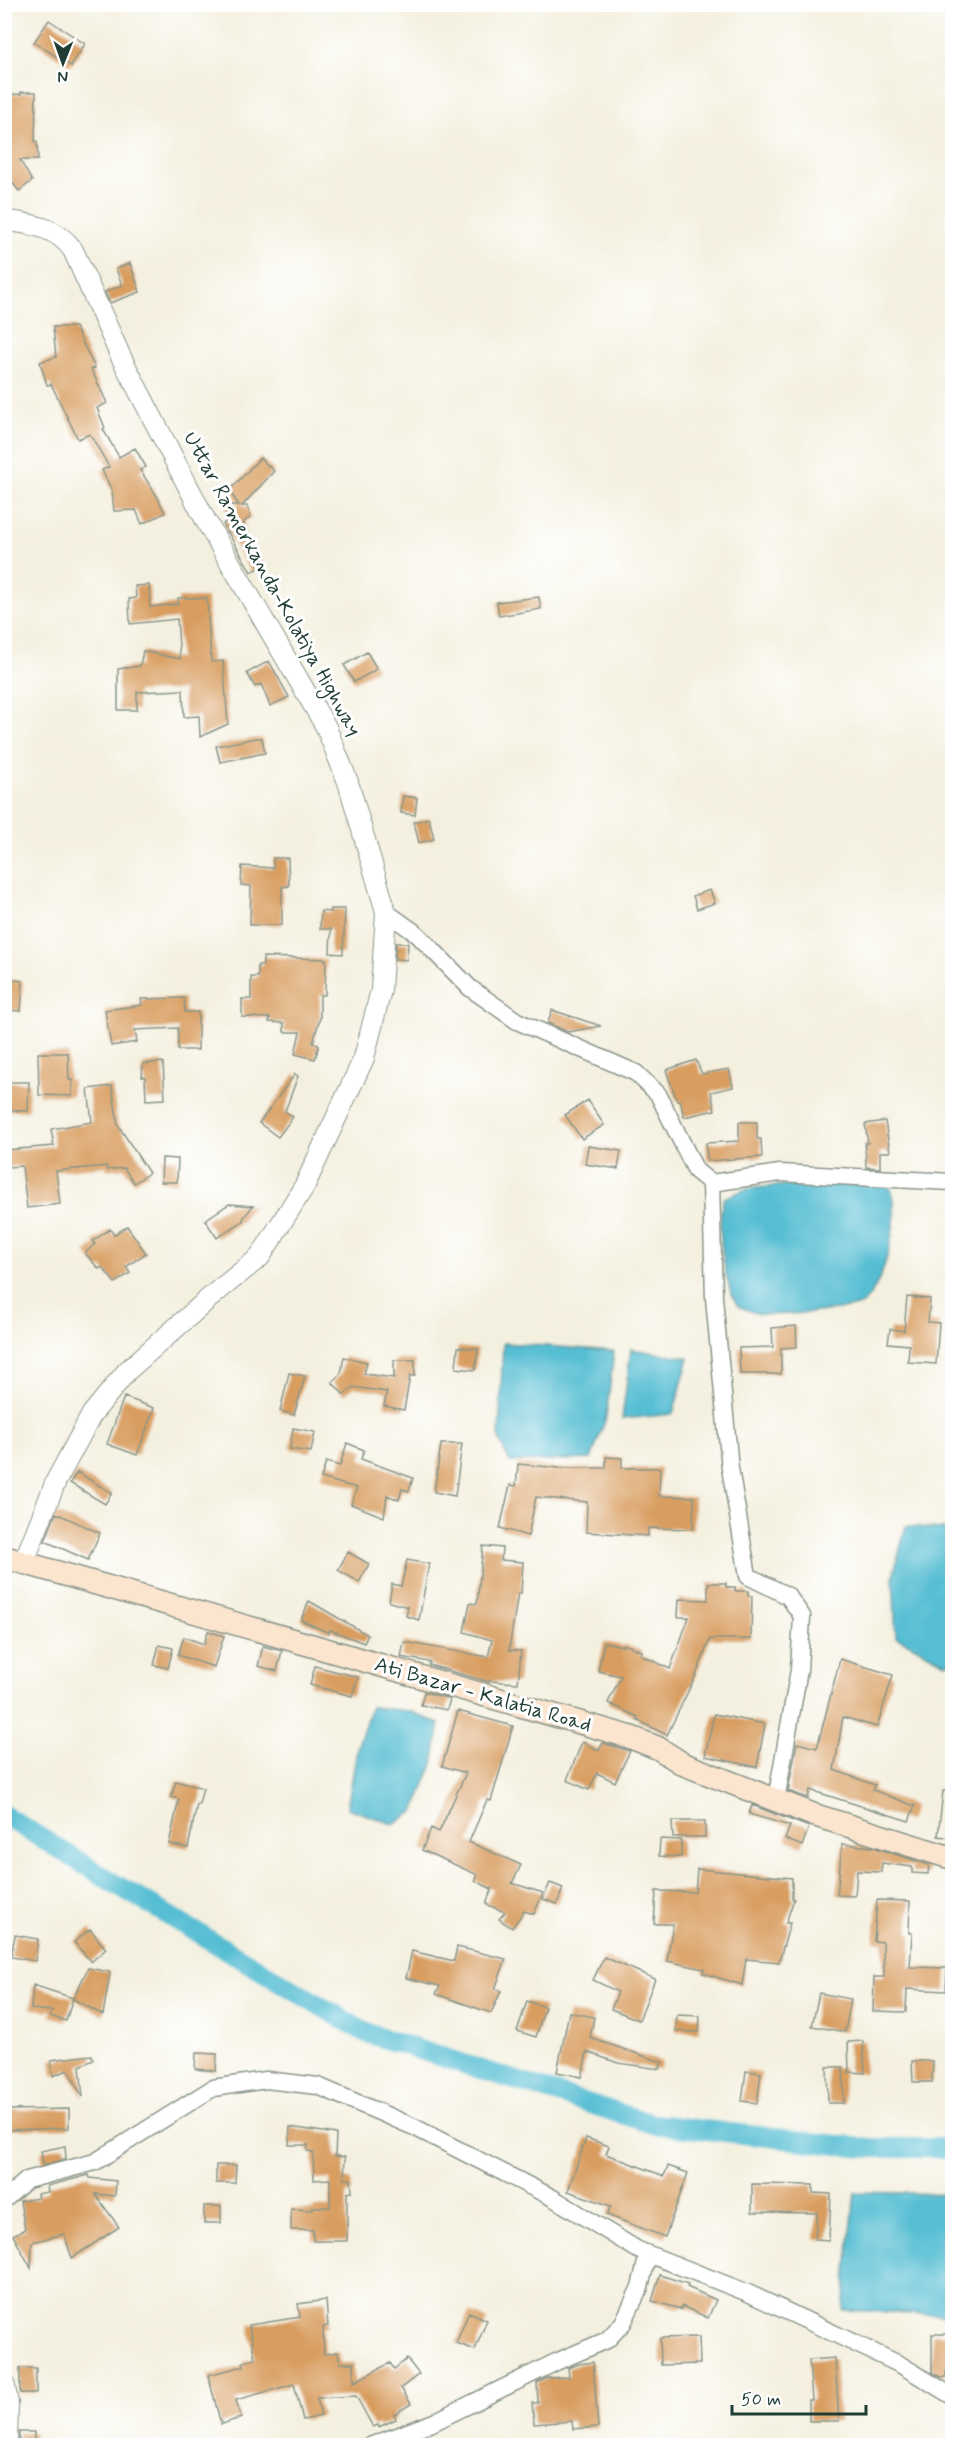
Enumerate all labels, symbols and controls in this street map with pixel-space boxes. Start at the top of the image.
north arrow [33,33,93,93]
text: N [57,66,68,87]
street label: Uttar Ramerkanda-Kolatiya Highway [175,427,368,742]
street label: Ati Bazar - Kalatia Road [371,1651,595,1739]
scale bar [732,2378,866,2416]
text: 50 m [741,2388,781,2412]

